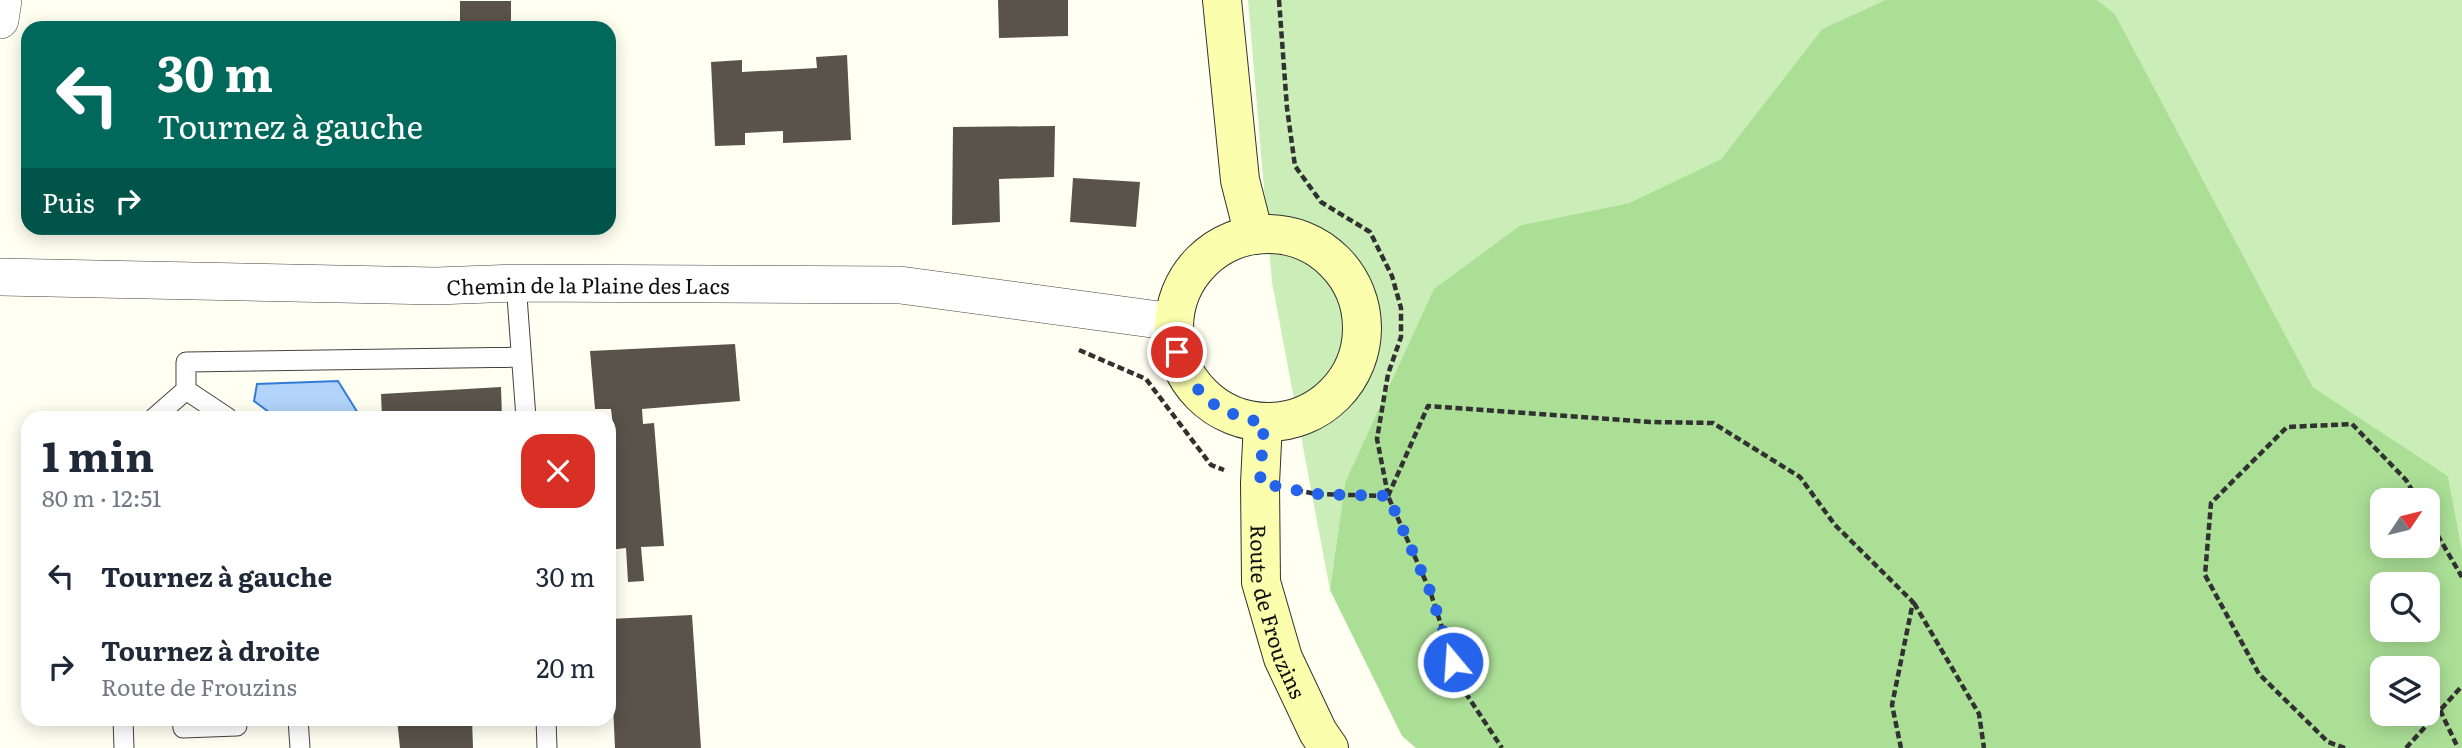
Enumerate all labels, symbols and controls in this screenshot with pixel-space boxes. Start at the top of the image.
text: 30 m [157,34,273,107]
icon: left [42,49,133,140]
text: Tournez à gauche [157,101,423,149]
text: Puis [42,182,95,221]
icon: right [109,182,147,220]
street label: Chemin de la Plaine des Lacs [446,267,730,301]
pin [1147,322,1207,382]
icon: arrive [1158,333,1196,371]
text: 1 min [42,423,154,485]
button: close [521,434,595,508]
text: 80 m · 12:51 [42,480,161,514]
north arrow [2370,488,2440,558]
map controls [2370,488,2440,726]
street label: Route de Frouzins [1245,524,1315,703]
text: Tournez à gauche [101,556,332,595]
text: 30 m [535,556,595,595]
icon: left [42,557,80,595]
button: search [2370,572,2440,642]
position arrow [1416,625,1490,699]
text: Tournez à droite [101,630,320,669]
text: 20 m [536,647,595,686]
icon: right [42,648,80,686]
button: layers [2370,656,2440,726]
text: Route de Frouzins [101,669,297,703]

